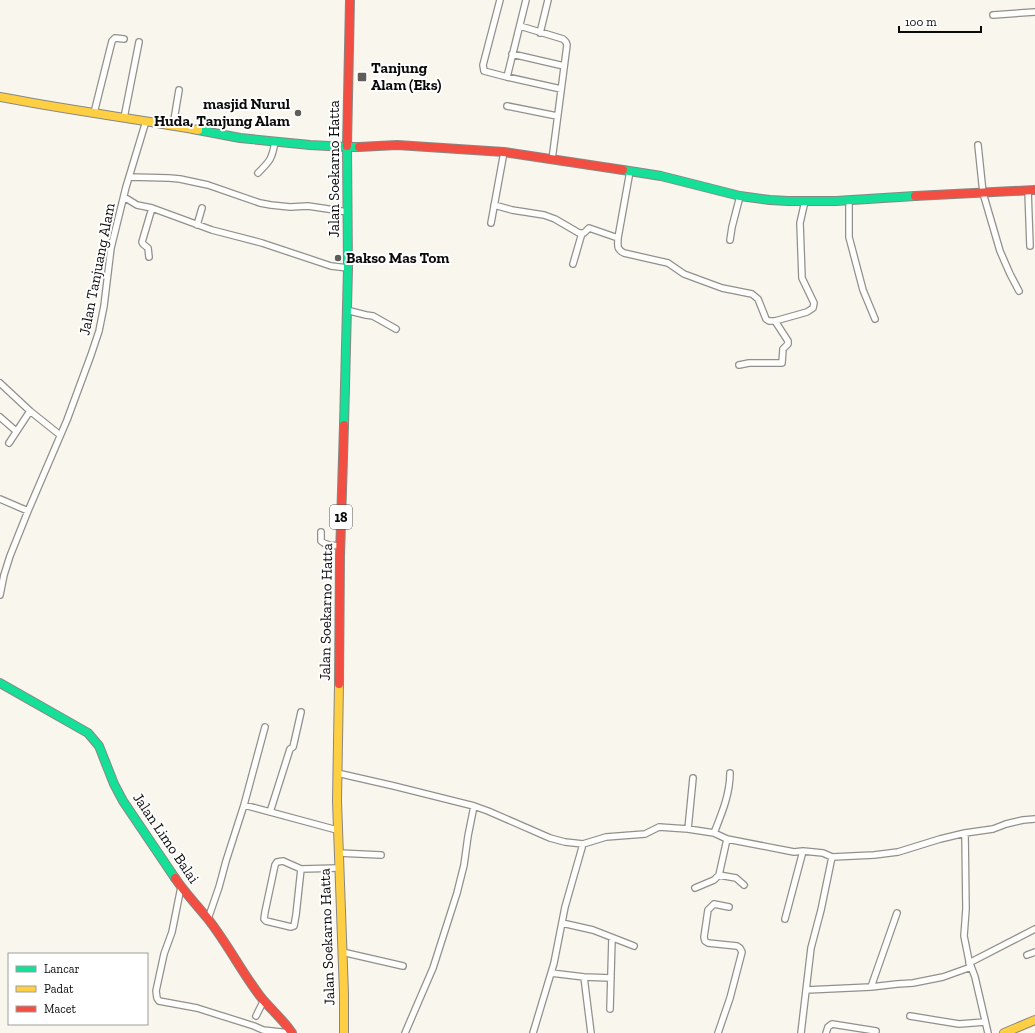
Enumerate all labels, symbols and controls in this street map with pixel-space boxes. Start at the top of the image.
scale bar [899,8,981,34]
text: 100 m [905,15,937,29]
place label: Tanjung Alam (Eks) [371,59,441,94]
marker: Tanjung Alam (Eks) [356,71,368,83]
place label: masjid Nurul Huda, Tanjung Alam [154,95,290,130]
street label: Jalan Soekarno Hatta [325,100,343,238]
marker: masjid Nurul Huda, Tanjung Alam [293,108,303,118]
street label: Jalan Tanjuang Alam [75,201,119,337]
place label: Bakso Mas Tom [346,249,450,267]
marker: Bakso Mas Tom [333,253,343,263]
road number: 18 [330,505,352,529]
street label: Jalan Soekarno Hatta [316,543,336,681]
street label: Jalan Limo Balai [129,789,203,887]
street label: Jalan Soekarno Hatta [316,868,338,1006]
legend [8,953,148,1025]
text: Lancar [44,962,80,976]
text: Padat [44,982,74,996]
text: Macet [44,1002,76,1016]

